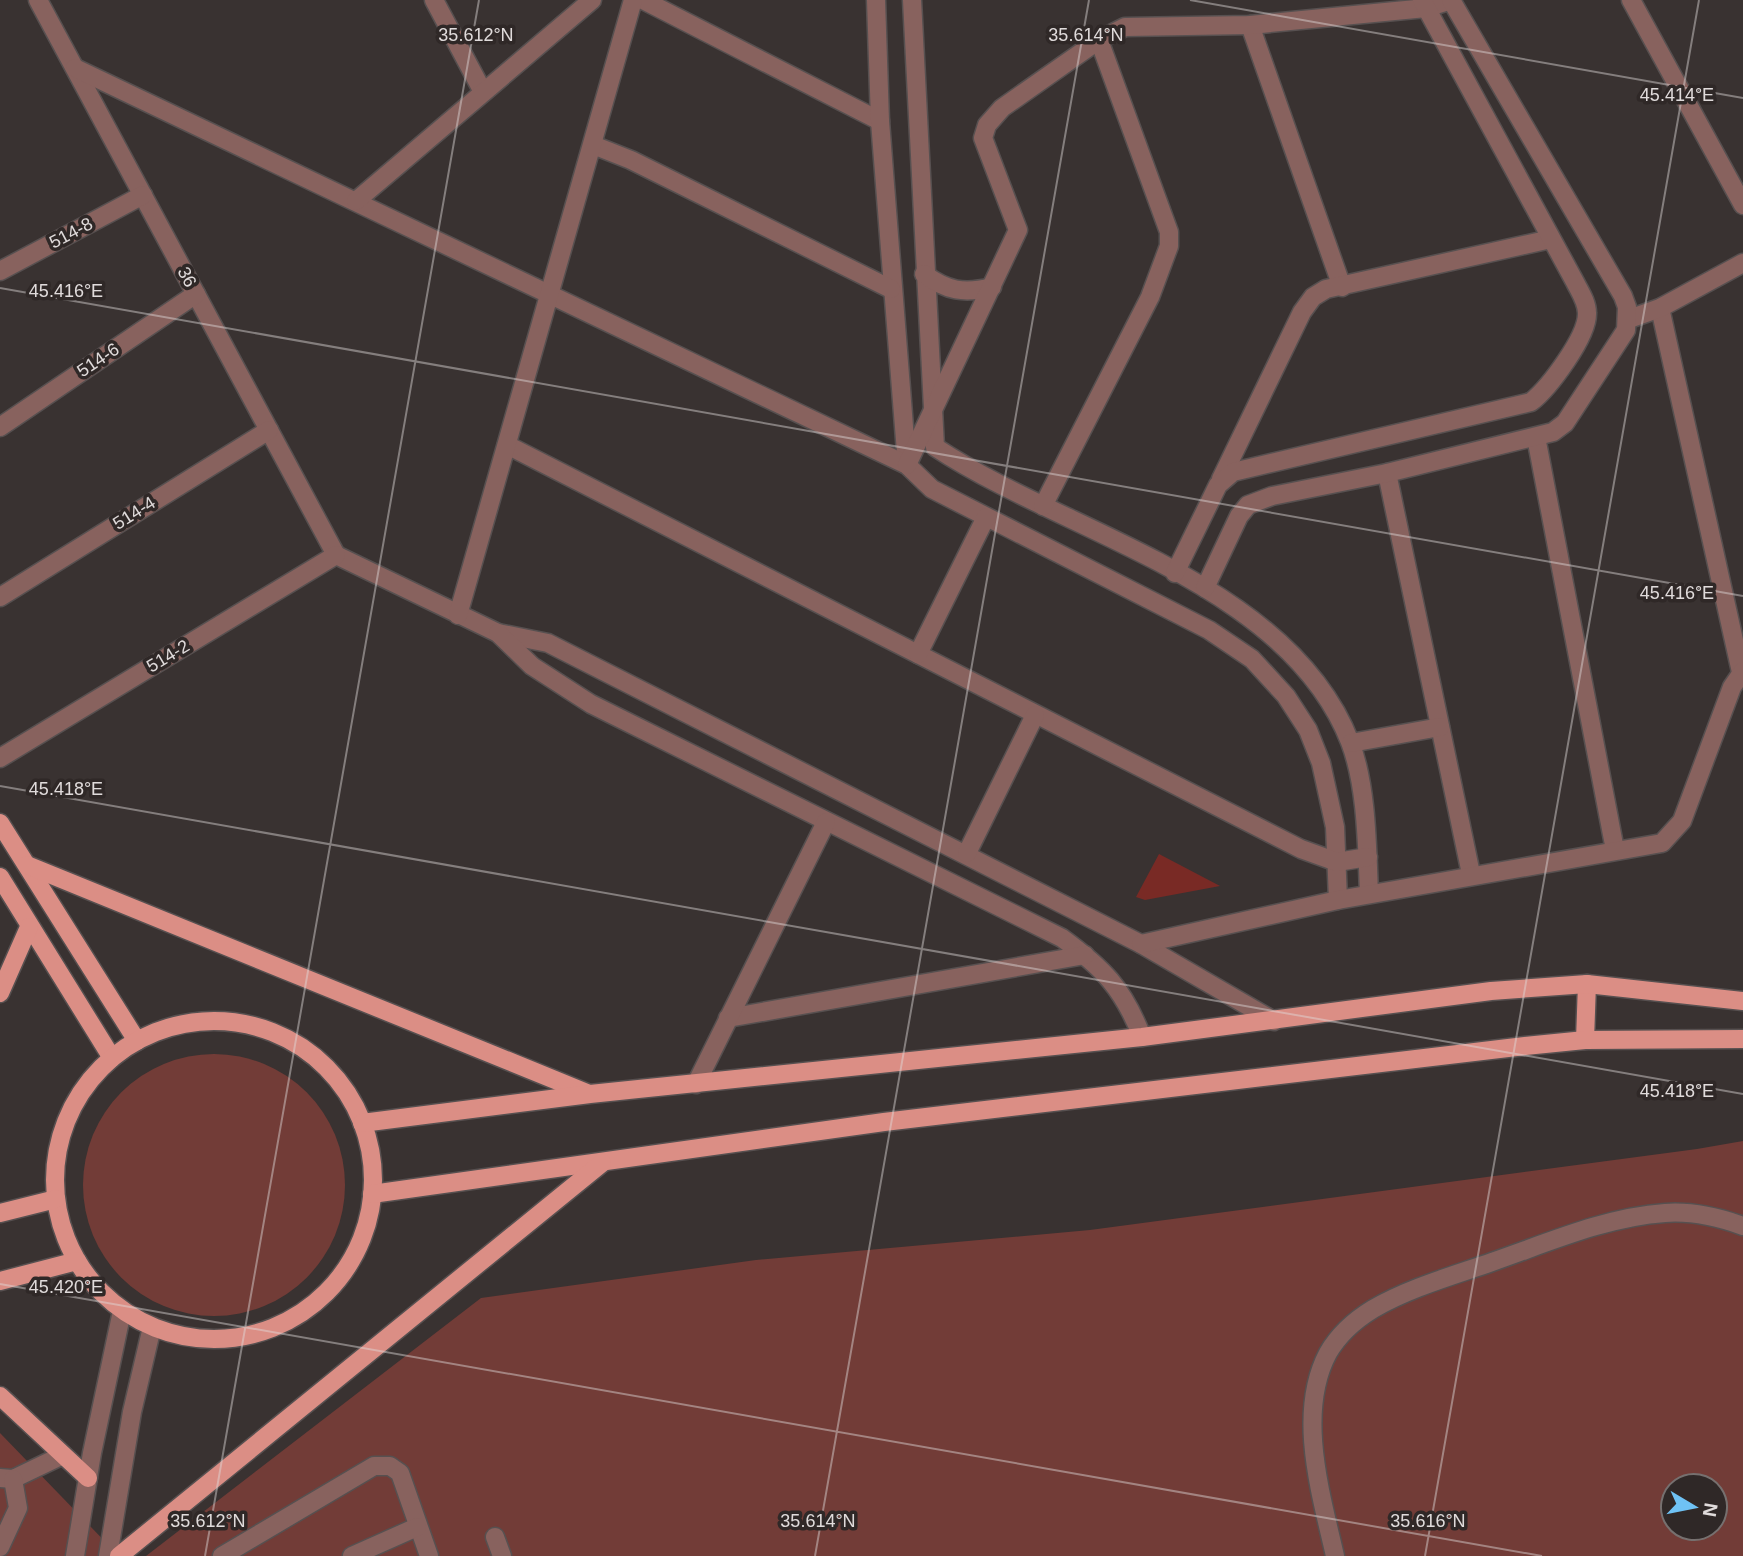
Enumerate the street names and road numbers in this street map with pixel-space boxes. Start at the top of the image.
street label: 514-8 [46,213,96,253]
street label: 36 [173,263,201,291]
street label: 514-6 [73,339,123,381]
street label: 514-4 [109,492,159,534]
street label: 514-2 [143,636,193,676]

